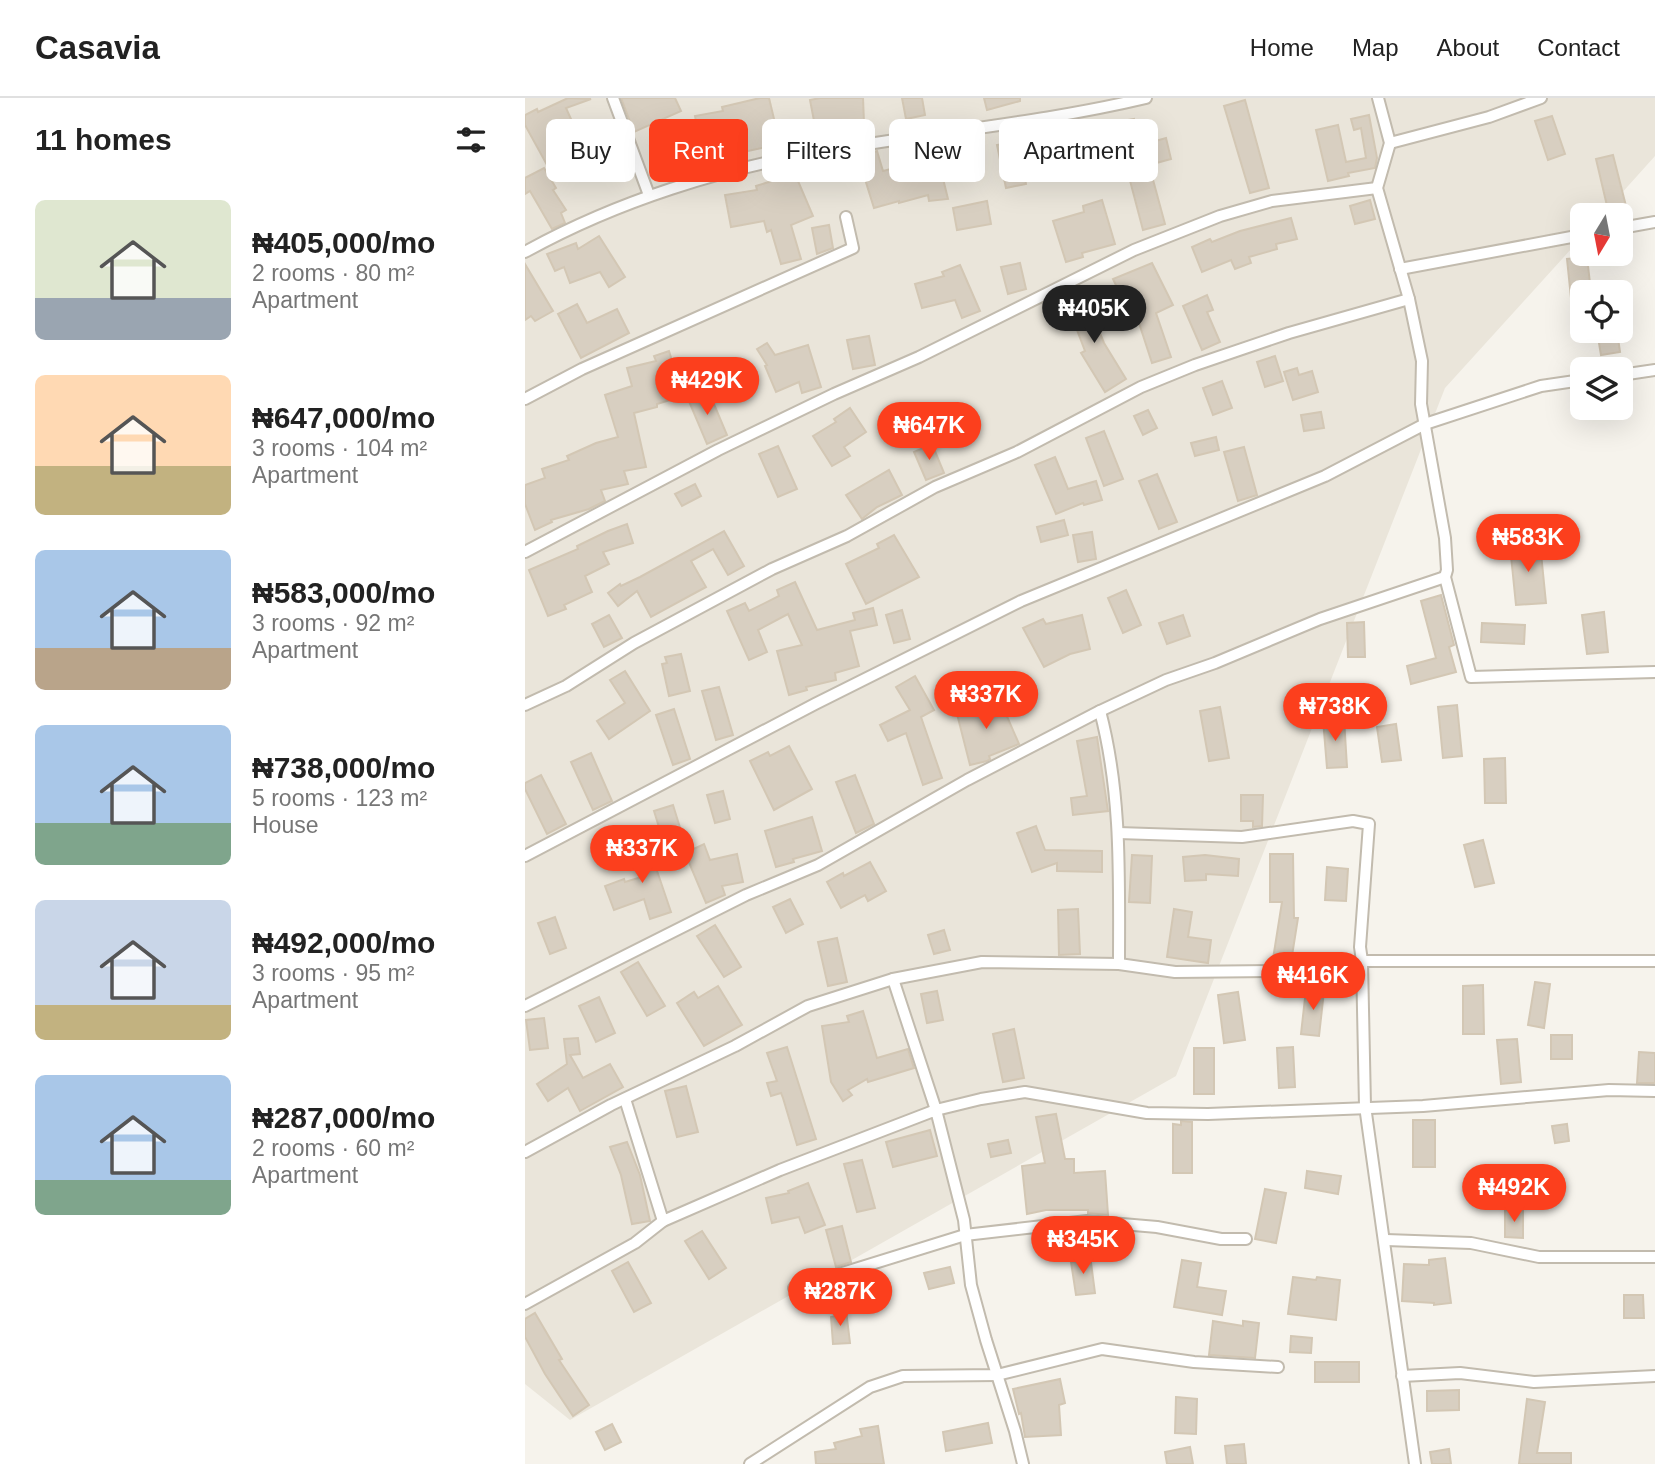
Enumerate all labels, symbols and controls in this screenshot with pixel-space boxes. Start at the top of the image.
text: Casavia [35,29,160,66]
text: Home [1250,34,1314,61]
text: Map [1352,34,1399,61]
text: About [1437,34,1499,61]
text: Contact [1537,34,1620,61]
chip: Buy [546,119,635,182]
chip: Rent [649,119,748,182]
chip: Filters [762,119,875,182]
chip: New [889,119,985,182]
chip: Apartment [999,119,1158,182]
icon: filters [452,121,490,159]
text: 11 homes [35,123,172,156]
north arrow [1570,203,1633,266]
map controls [1570,203,1633,420]
text: ₦405,000/mo [252,226,435,259]
icon: home [91,228,175,312]
text: 2 rooms · 80 m² [252,260,414,286]
button: locate [1570,280,1633,343]
pin: ₦405K [1045,286,1143,345]
text: Apartment [252,287,358,313]
text: ₦405K [1058,295,1130,321]
button: layers [1570,357,1633,420]
pin: ₦429K [658,358,756,417]
text: ₦429K [671,367,743,393]
text: ₦647,000/mo [252,401,435,434]
pin: ₦647K [880,402,978,462]
icon: home [91,403,175,487]
text: ₦647K [893,412,965,438]
text: 3 rooms · 104 m² [252,435,427,461]
text: Apartment [252,462,358,488]
pin: ₦583K [1479,514,1577,574]
text: ₦583K [1492,524,1564,550]
text: ₦583,000/mo [252,576,435,609]
icon: home [91,578,175,662]
text: 3 rooms · 92 m² [252,610,414,636]
text: Apartment [252,637,358,663]
pin: ₦337K [937,672,1035,731]
text: ₦337K [950,681,1022,707]
pin: ₦738K [1286,684,1384,743]
text: ₦738K [1299,693,1371,719]
text: ₦738,000/mo [252,751,435,784]
icon: home [91,753,175,837]
text: 5 rooms · 123 m² [252,785,427,811]
text: House [252,812,318,838]
pin: ₦337K [593,826,691,885]
text: ₦337K [606,835,678,861]
text: ₦492,000/mo [252,926,435,959]
icon: home [91,928,175,1012]
pin: ₦416K [1264,953,1362,1012]
text: 3 rooms · 95 m² [252,960,414,986]
text: ₦416K [1277,962,1349,988]
text: Apartment [252,987,358,1013]
text: ₦287,000/mo [252,1101,435,1134]
icon: home [91,1103,175,1187]
text: 2 rooms · 60 m² [252,1135,414,1161]
text: Apartment [252,1162,358,1188]
pin: ₦492K [1465,1164,1563,1224]
text: ₦492K [1478,1174,1550,1200]
pin: ₦345K [1034,1216,1132,1276]
text: ₦345K [1047,1226,1119,1252]
pin: ₦287K [791,1268,889,1328]
text: ₦287K [804,1278,876,1304]

